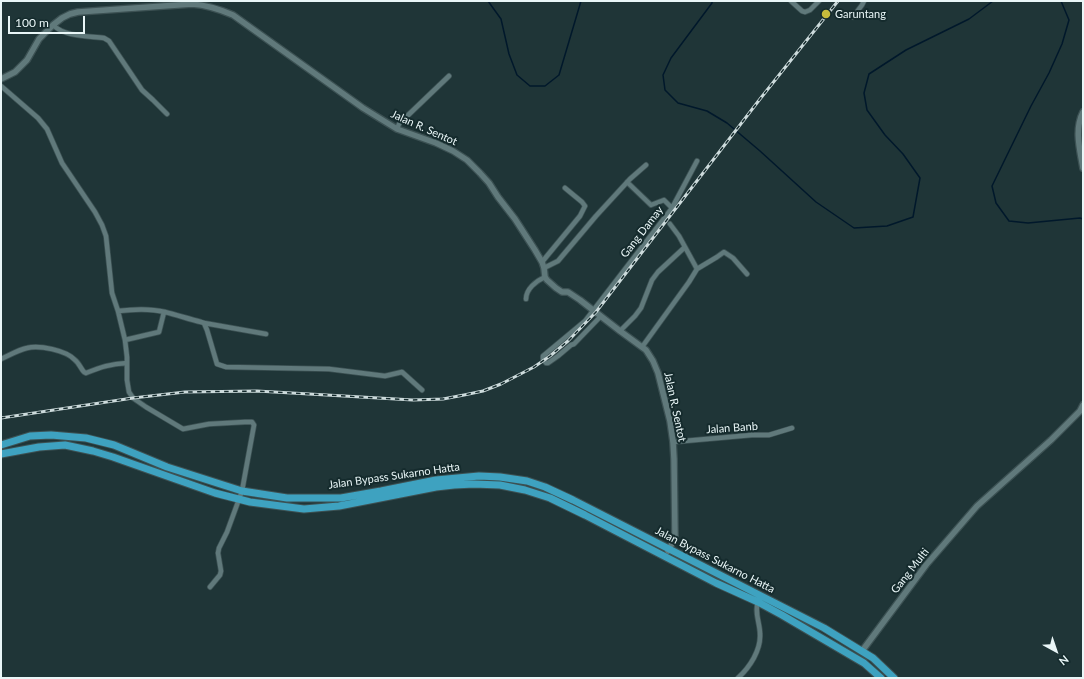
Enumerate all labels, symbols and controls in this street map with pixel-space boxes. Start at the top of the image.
place label: Garuntang [835,7,886,21]
scale bar [10,8,87,34]
marker: Garuntang [820,8,832,20]
text: 100 m [15,15,49,30]
street label: Jalan R. Sentot [389,108,459,148]
street label: Gang Damay [618,204,666,260]
street label: Jalan R. Sentot [661,371,689,443]
street label: Jalan Banb [706,420,758,436]
street label: Jalan Bypass Sukarno Hatta [328,460,460,492]
street label: Jalan Bypass Sukarno Hatta [653,524,777,596]
street label: Gang Multi [888,546,932,596]
north arrow [1036,631,1076,671]
text: N [1057,653,1071,668]

